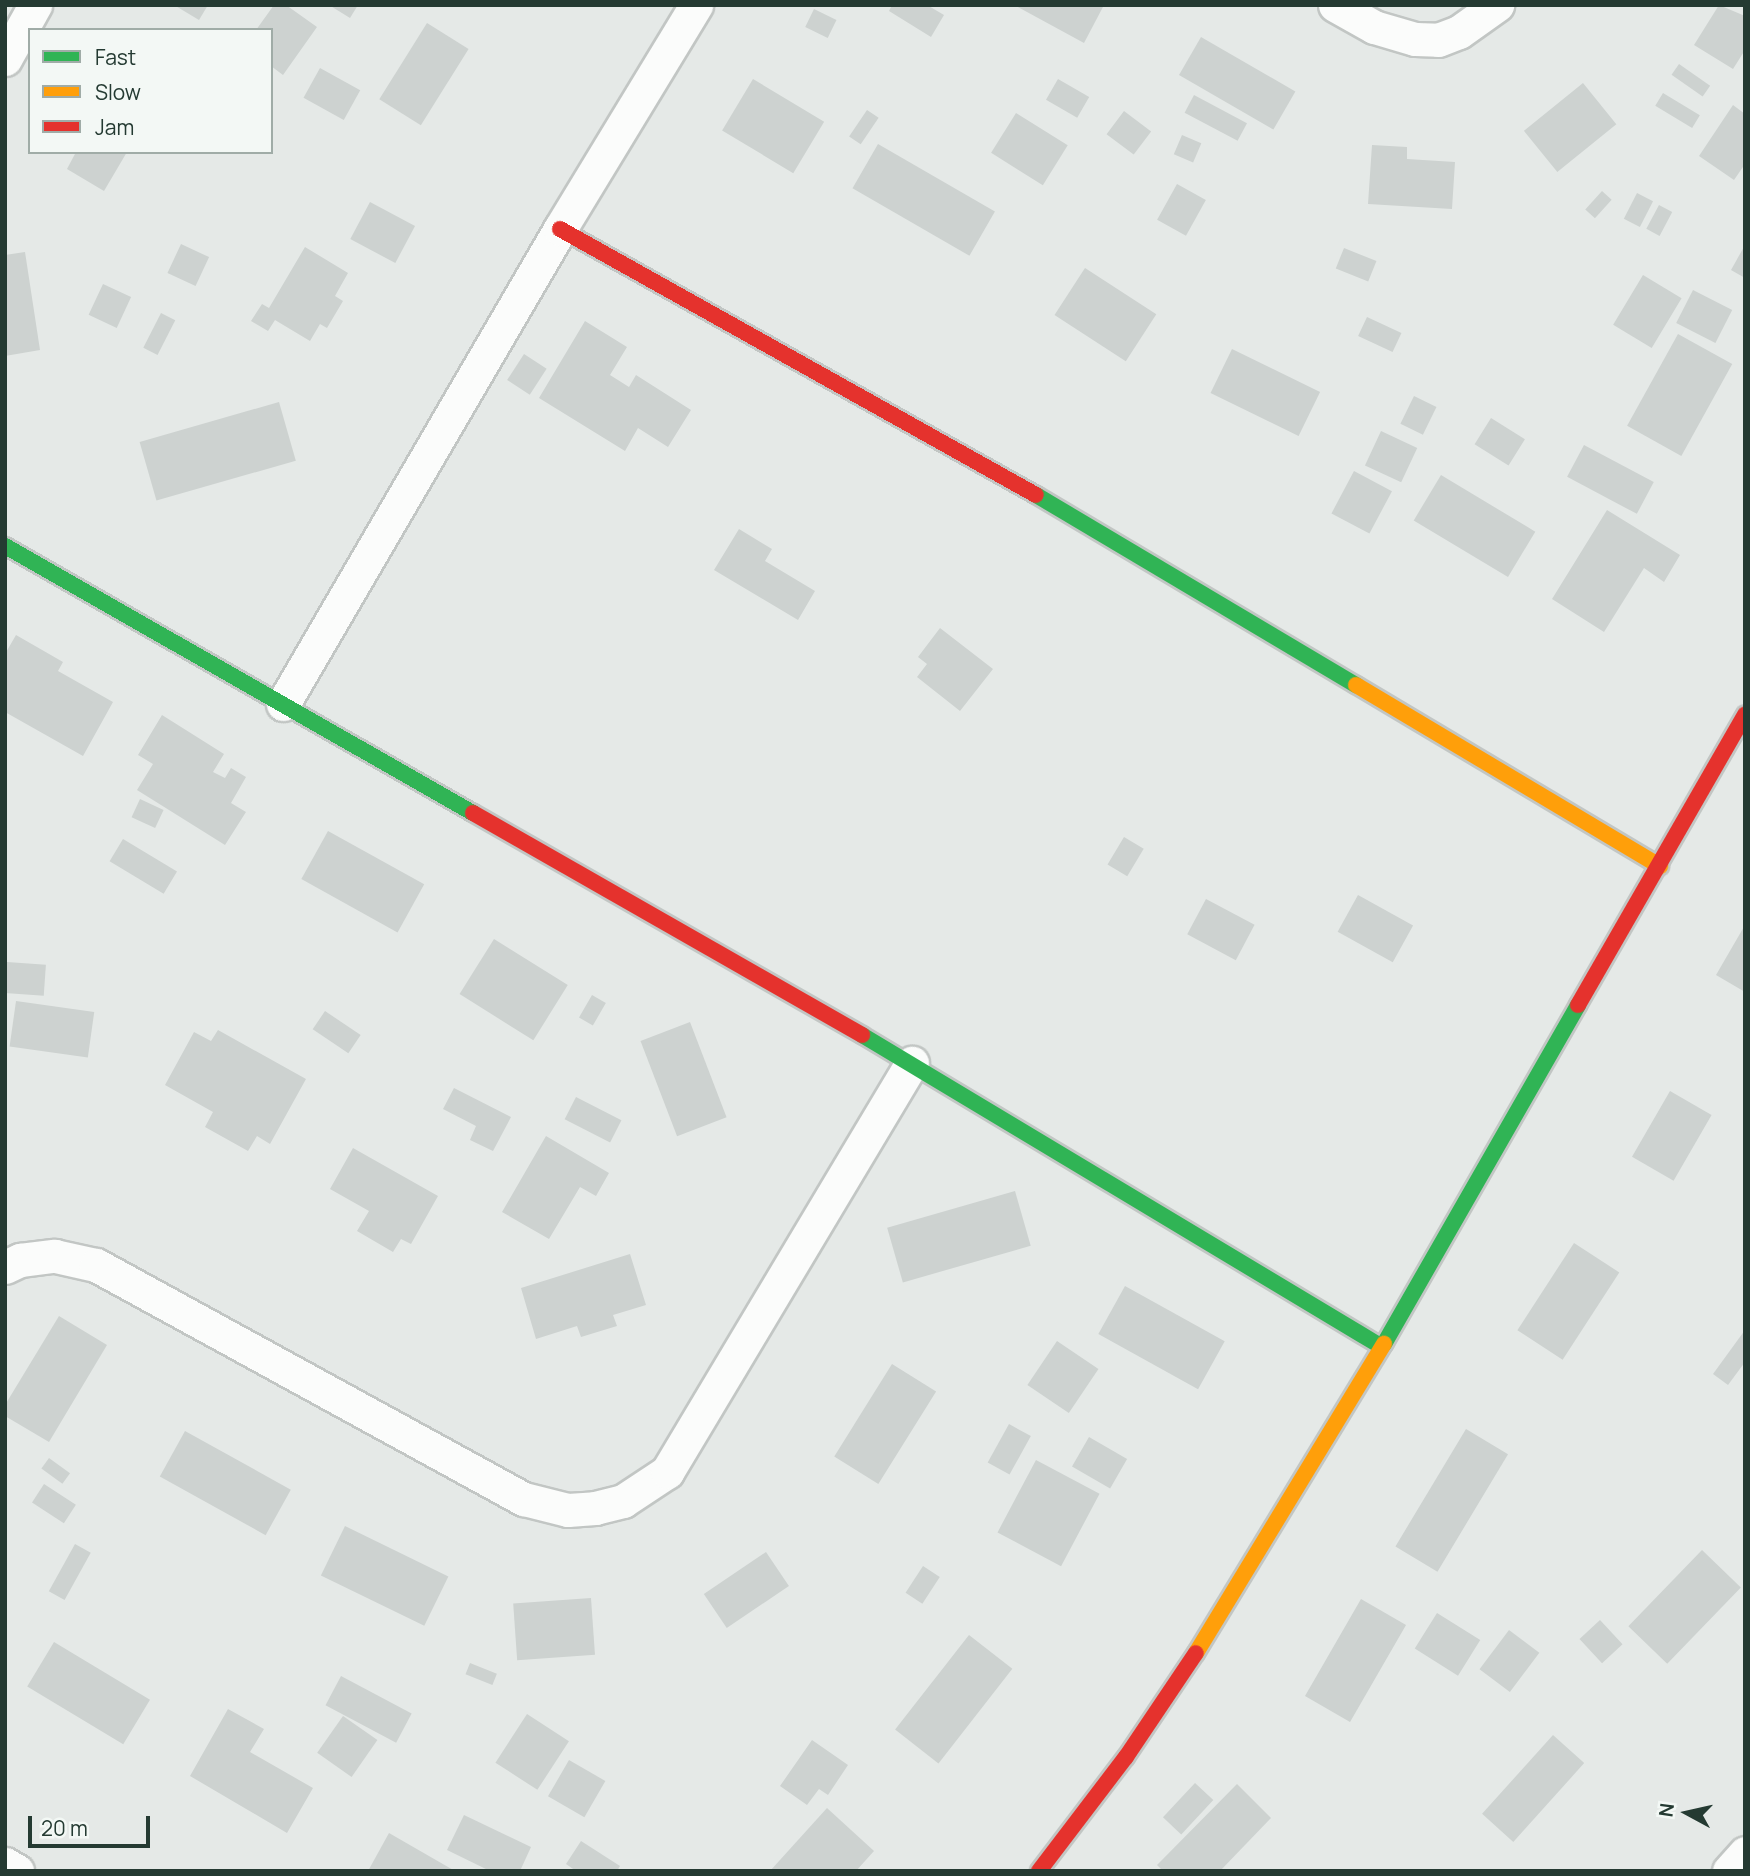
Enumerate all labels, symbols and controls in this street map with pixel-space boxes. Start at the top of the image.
legend [28,28,273,154]
text: Fast [95,43,136,71]
text: Slow [95,78,141,106]
text: Jam [95,113,134,141]
north arrow [1652,1778,1722,1848]
scale bar [32,1802,154,1846]
text: N [1652,1802,1680,1819]
text: 20 m [41,1814,88,1842]

